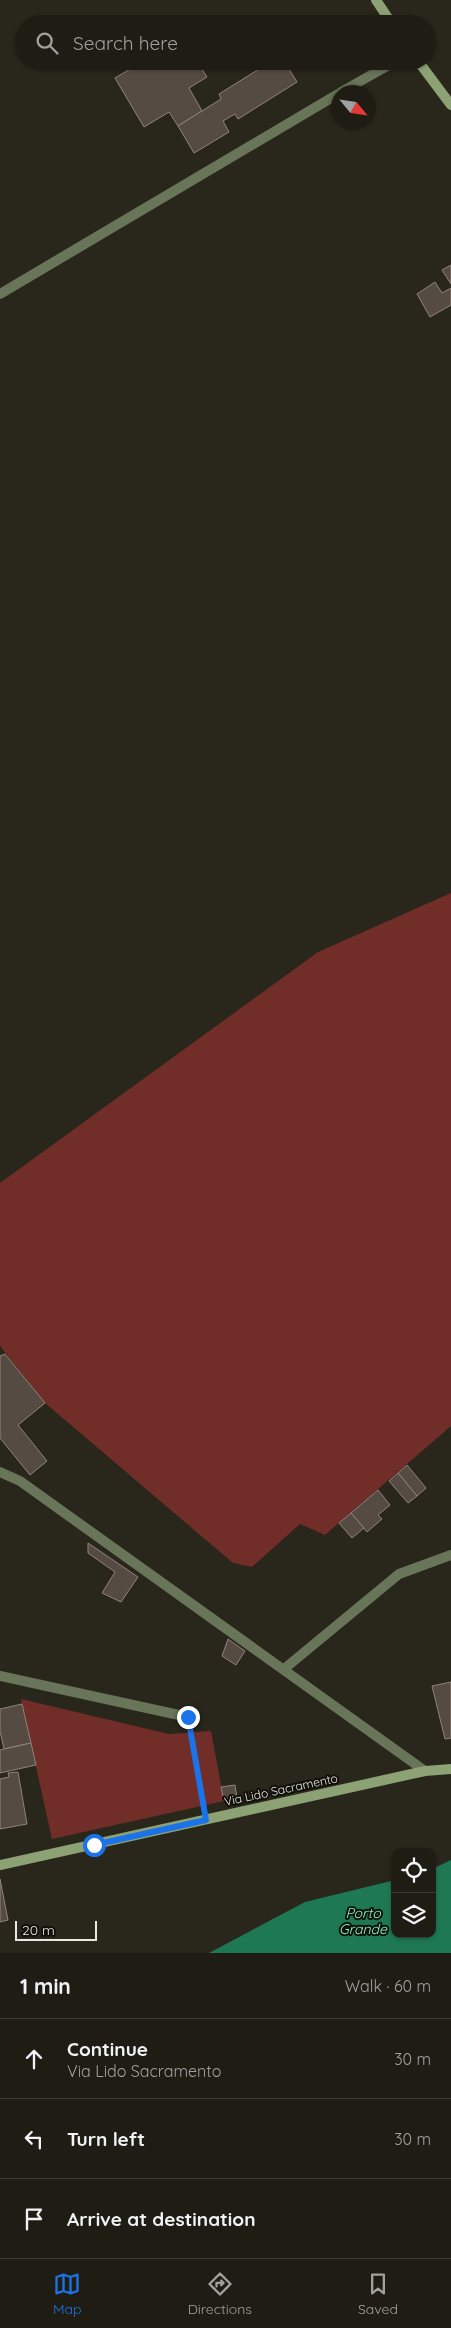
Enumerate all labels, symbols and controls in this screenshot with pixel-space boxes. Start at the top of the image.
search box [15,15,436,70]
icon: search [33,29,61,57]
text: Search here [73,31,178,55]
north arrow [331,85,376,130]
route end [177,1706,200,1729]
street label: Via Lido Sacramento [223,1770,339,1809]
route start [83,1834,106,1857]
map controls [391,1848,436,1938]
button: locate [391,1848,436,1893]
button: layers [391,1893,436,1938]
water label: Porto Grande [339,1904,388,1938]
scale bar [15,1918,98,1941]
text: 20 m [22,1921,55,1939]
text: 1 min [20,1973,71,1999]
text: Walk · 60 m [345,1976,431,1996]
text: Continue [67,2037,148,2061]
icon: ahead [20,2045,48,2073]
text: 30 m [394,2049,431,2069]
text: Via Lido Sacramento [67,2061,221,2081]
icon: left [20,2125,48,2153]
text: Turn left [67,2127,145,2151]
text: 30 m [394,2129,431,2149]
icon: arrive [20,2205,48,2233]
text: Arrive at destination [67,2207,256,2231]
tab: Map [53,2270,82,2318]
tab: Directions [188,2270,252,2318]
tab: Saved [358,2270,398,2318]

